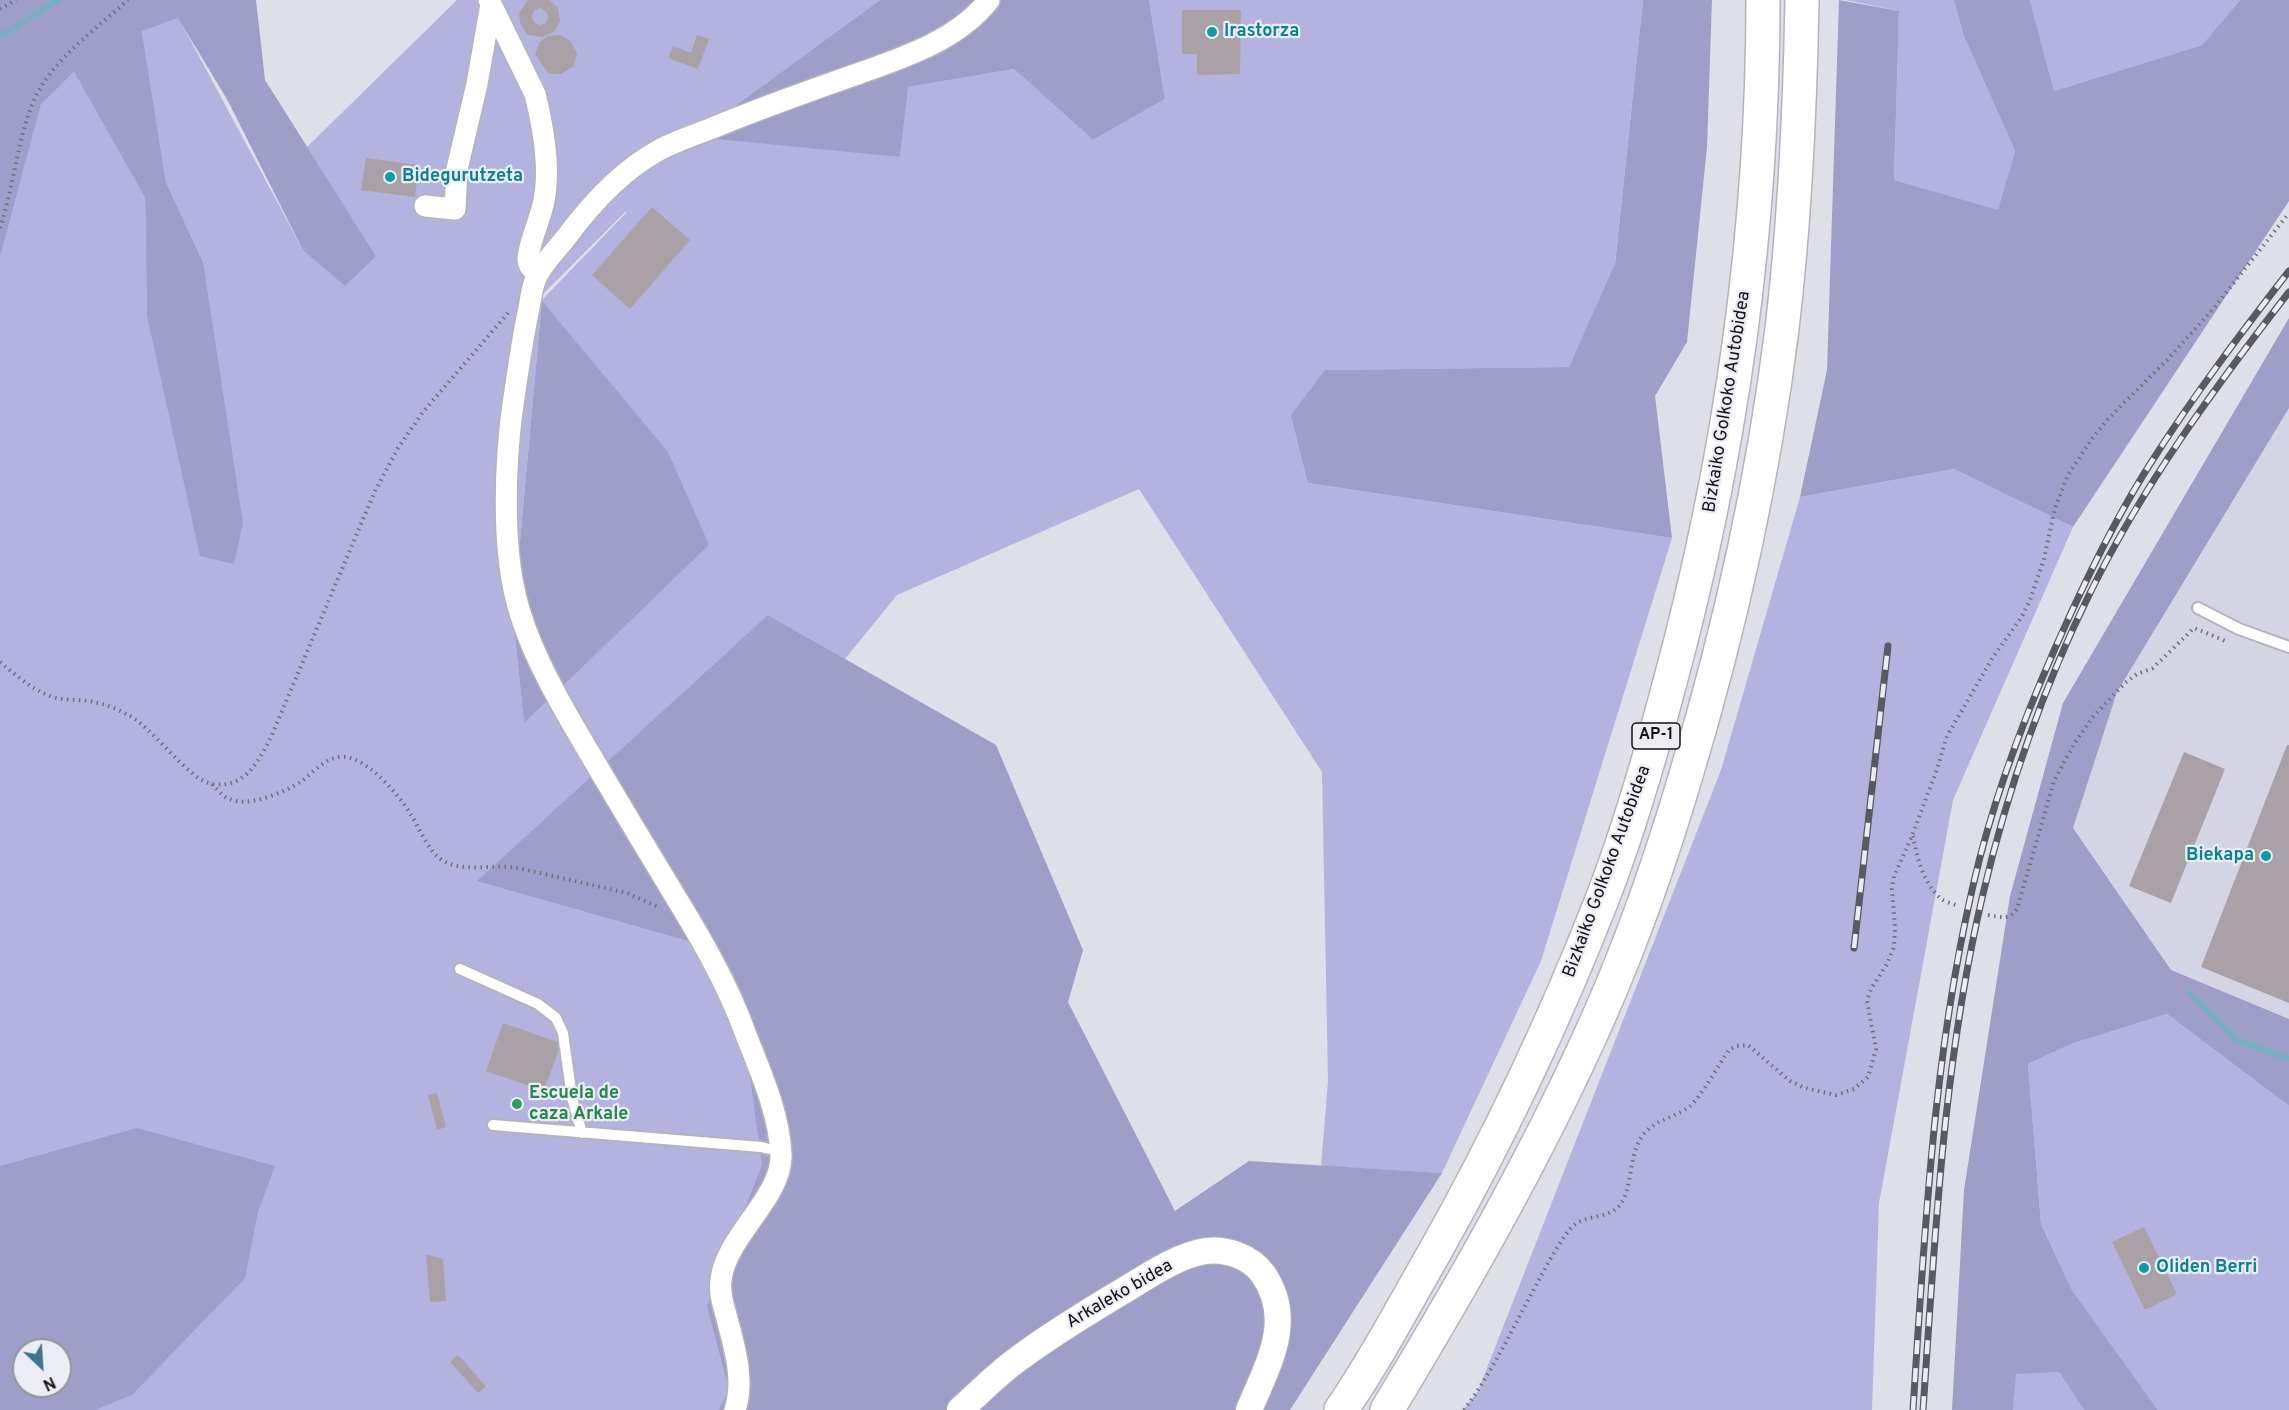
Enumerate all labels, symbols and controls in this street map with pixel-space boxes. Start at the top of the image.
place label: Irastorza [1224,21,1299,43]
marker: Irastorza [1205,25,1219,39]
place label: Bidegurutzeta [402,166,523,188]
marker: Bidegurutzeta [383,170,397,184]
street label: Bizkaiko Golkoko Autobidea [1700,290,1756,514]
road number: AP-1 [1632,723,1680,749]
street label: Bizkaiko Golkoko Autobidea [1560,763,1656,981]
place label: Biekapa [2186,845,2254,867]
marker: Biekapa [2259,849,2273,863]
place label: Escuela de caza Arkale [529,1083,628,1126]
marker: Escuela de caza Arkale [510,1097,524,1111]
street label: Arkaleko bidea [1063,1256,1177,1334]
place label: Oliden Berri [2156,1257,2257,1279]
marker: Oliden Berri [2137,1261,2151,1275]
north arrow [12,1338,72,1398]
text: N [39,1371,58,1394]

